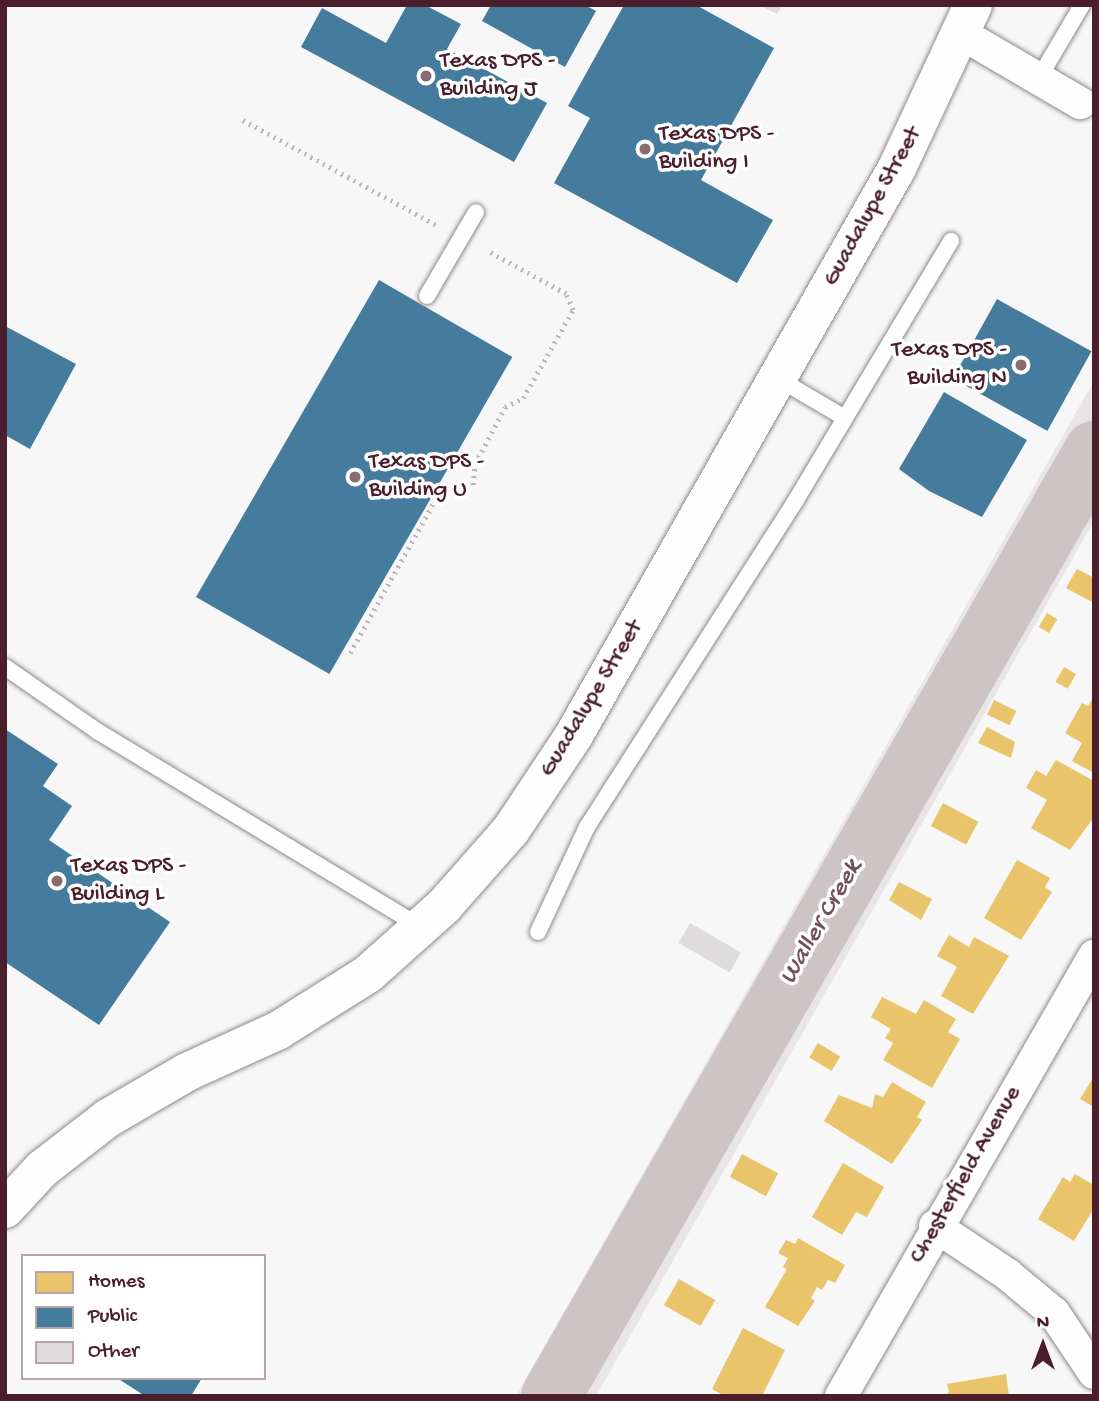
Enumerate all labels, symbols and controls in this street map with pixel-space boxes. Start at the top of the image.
place label: Texas DPS - Building J [440,48,555,104]
marker: Texas DPS - Building J [418,68,434,84]
place label: Texas DPS - Building I [659,121,774,177]
street label: Guadalupe Street [817,122,929,292]
marker: Texas DPS - Building I [637,141,653,157]
place label: Texas DPS - Building N [892,337,1007,393]
marker: Texas DPS - Building N [1013,357,1029,373]
place label: Texas DPS - Building U [369,449,484,505]
marker: Texas DPS - Building U [347,469,363,485]
street label: Guadalupe Street [534,615,650,783]
place label: Texas DPS - Building L [71,853,186,909]
water label: Waller Creek [774,855,870,991]
marker: Texas DPS - Building L [49,873,65,889]
street label: Chesterfield Avenue [904,1081,1028,1269]
legend [21,1254,266,1380]
text: Homes [88,1270,144,1295]
text: Public [88,1305,137,1330]
north arrow [1008,1310,1078,1380]
text: N [1037,1312,1049,1335]
text: Other [88,1340,139,1365]

